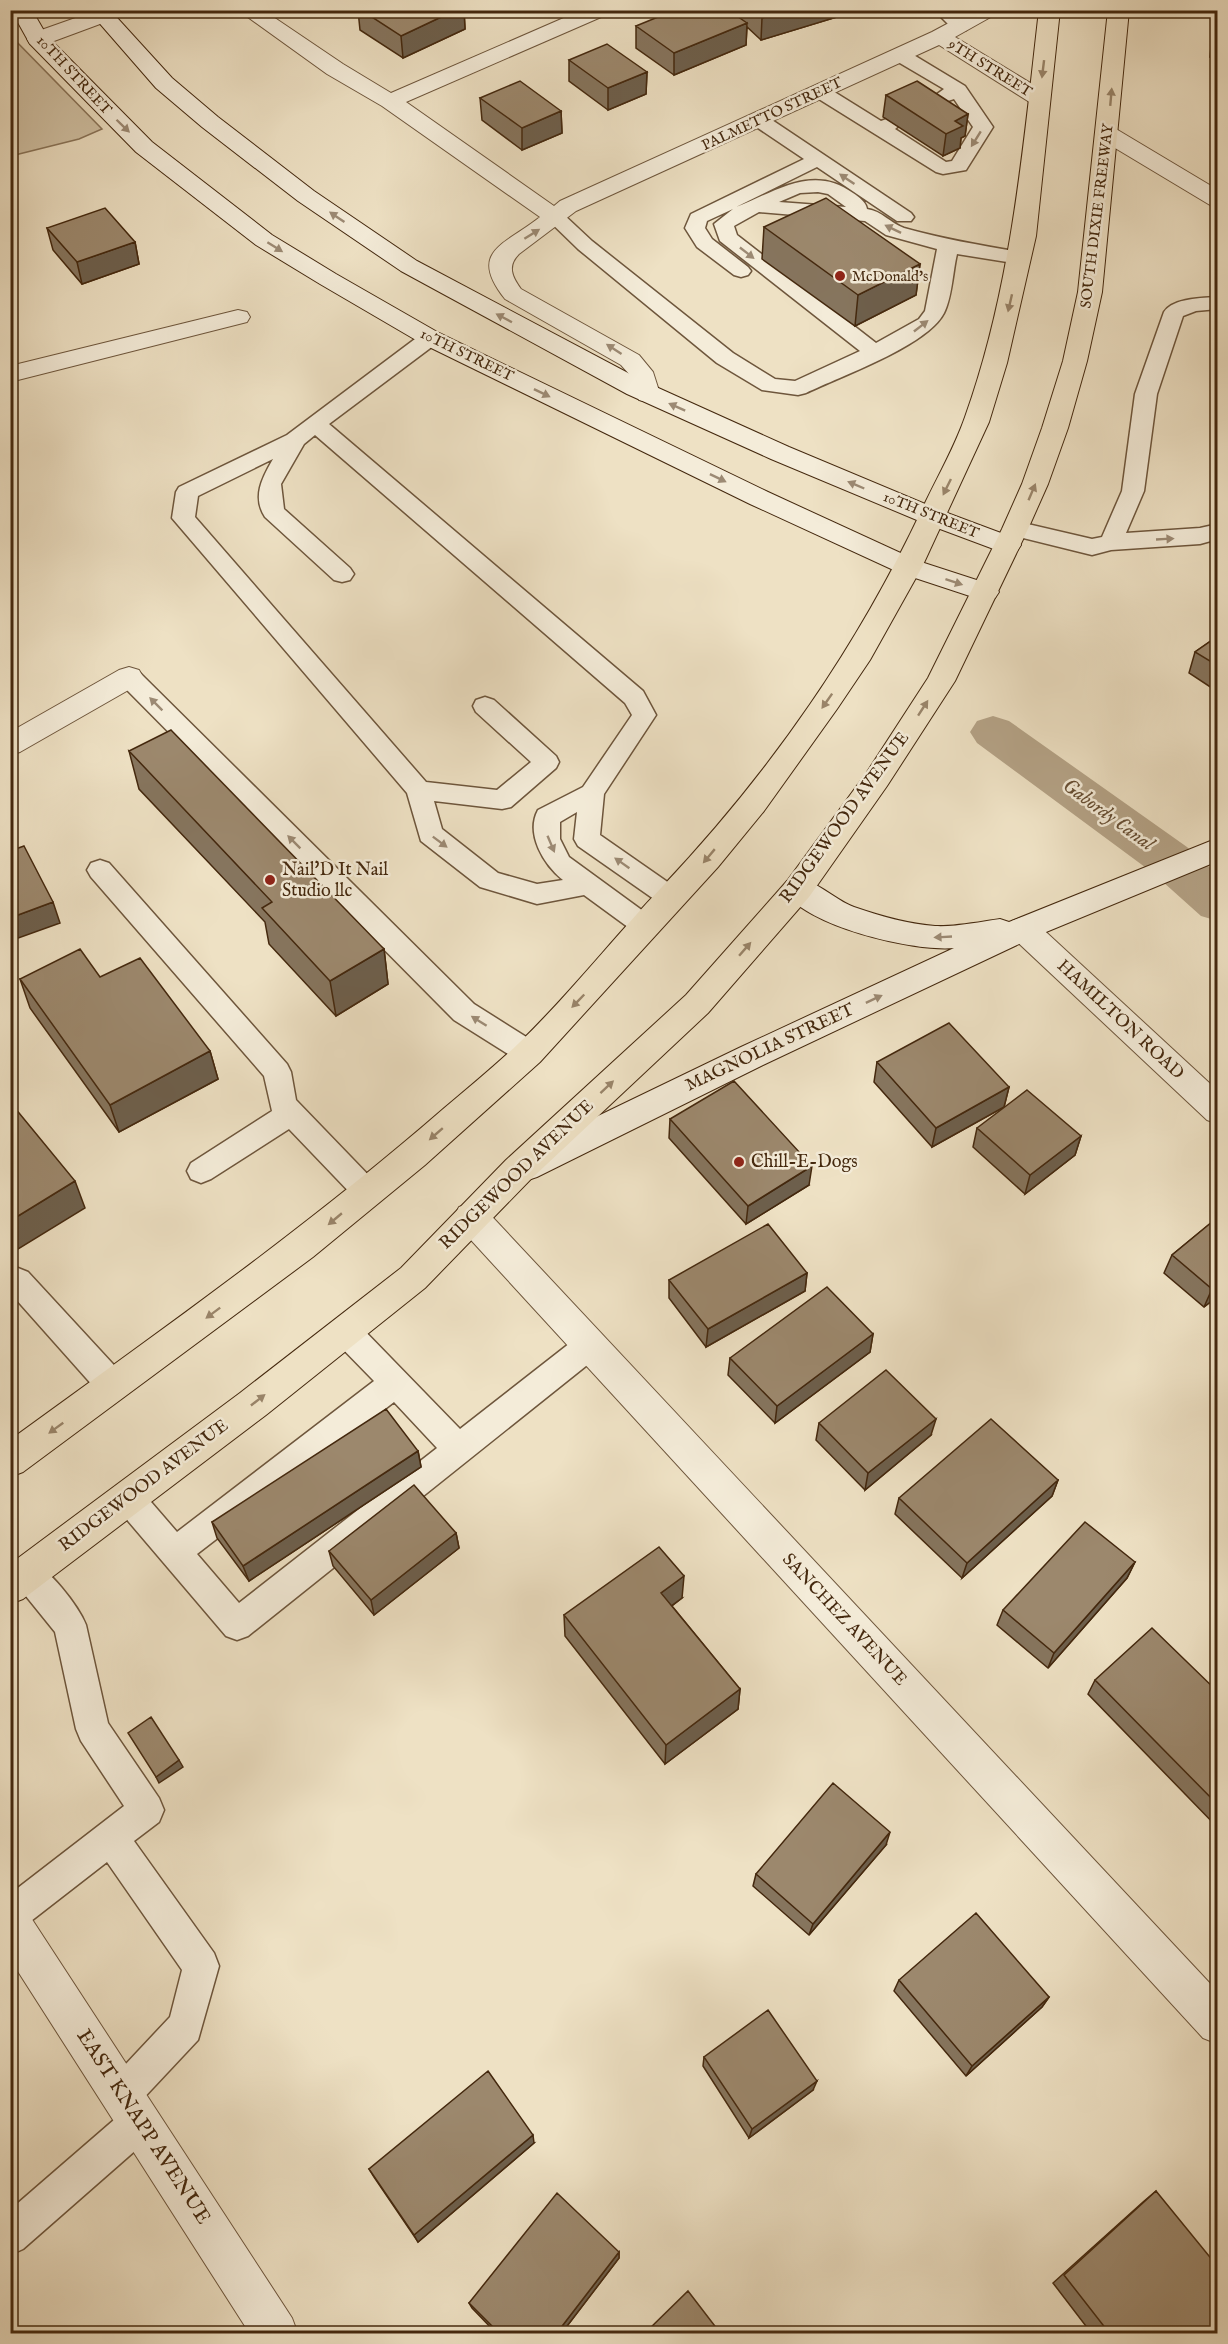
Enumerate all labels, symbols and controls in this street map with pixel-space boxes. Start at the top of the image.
street label: 10TH STREET [32,31,116,119]
street label: 9TH STREET [944,34,1036,101]
one-way arrow [1038,59,1048,78]
street label: PALMETTO STREET [699,73,845,155]
one-way arrow [1106,87,1116,106]
one-way arrow [115,118,129,132]
street label: SOUTH DIXIE FREEWAY [1076,122,1118,309]
one-way arrow [971,130,982,147]
one-way arrow [839,174,855,185]
one-way arrow [329,212,345,223]
one-way arrow [884,224,901,234]
one-way arrow [524,228,540,239]
one-way arrow [267,241,283,252]
one-way arrow [739,246,754,258]
place label: McDonald's [852,267,928,286]
marker: McDonald's [833,269,847,283]
one-way arrow [1005,294,1014,313]
one-way arrow [495,313,512,323]
one-way arrow [913,320,929,333]
street label: 10TH STREET [417,324,517,386]
one-way arrow [606,344,622,355]
one-way arrow [534,388,551,397]
one-way arrow [669,402,686,411]
one-way arrow [709,474,726,483]
one-way arrow [943,479,952,496]
one-way arrow [846,480,864,490]
one-way arrow [1027,483,1037,501]
street label: 10TH STREET [880,487,982,543]
one-way arrow [1155,534,1174,543]
one-way arrow [945,577,963,587]
one-way arrow [821,693,833,709]
one-way arrow [150,698,164,712]
one-way arrow [917,700,928,717]
street label: RIDGEWOOD AVENUE [775,728,915,908]
water label: Gabordy Canal [1057,773,1160,858]
one-way arrow [288,836,302,850]
one-way arrow [432,836,448,849]
one-way arrow [546,836,556,854]
one-way arrow [703,848,716,864]
one-way arrow [614,858,630,869]
place label: Nail'D It Nail Studio llc [282,859,388,903]
marker: Nail'D It Nail Studio llc [263,873,277,887]
one-way arrow [934,932,953,941]
one-way arrow [738,942,751,957]
street label: HAMILTON ROAD [1051,955,1189,1085]
one-way arrow [572,993,586,1007]
one-way arrow [865,994,883,1004]
street label: MAGNOLIA STREET [682,999,858,1097]
one-way arrow [471,1016,487,1027]
one-way arrow [599,1081,614,1094]
street label: RIDGEWOOD AVENUE [435,1095,599,1255]
one-way arrow [429,1127,444,1140]
place label: Chill-E-Dogs [751,1151,858,1174]
marker: Chill-E-Dogs [732,1155,746,1169]
one-way arrow [327,1212,343,1225]
one-way arrow [205,1306,220,1318]
one-way arrow [251,1394,266,1406]
street label: RIDGEWOOD AVENUE [55,1415,233,1557]
one-way arrow [48,1422,64,1434]
street label: SANCHEZ AVENUE [777,1549,911,1691]
street label: EAST KNAPP AVENUE [70,2024,216,2230]

